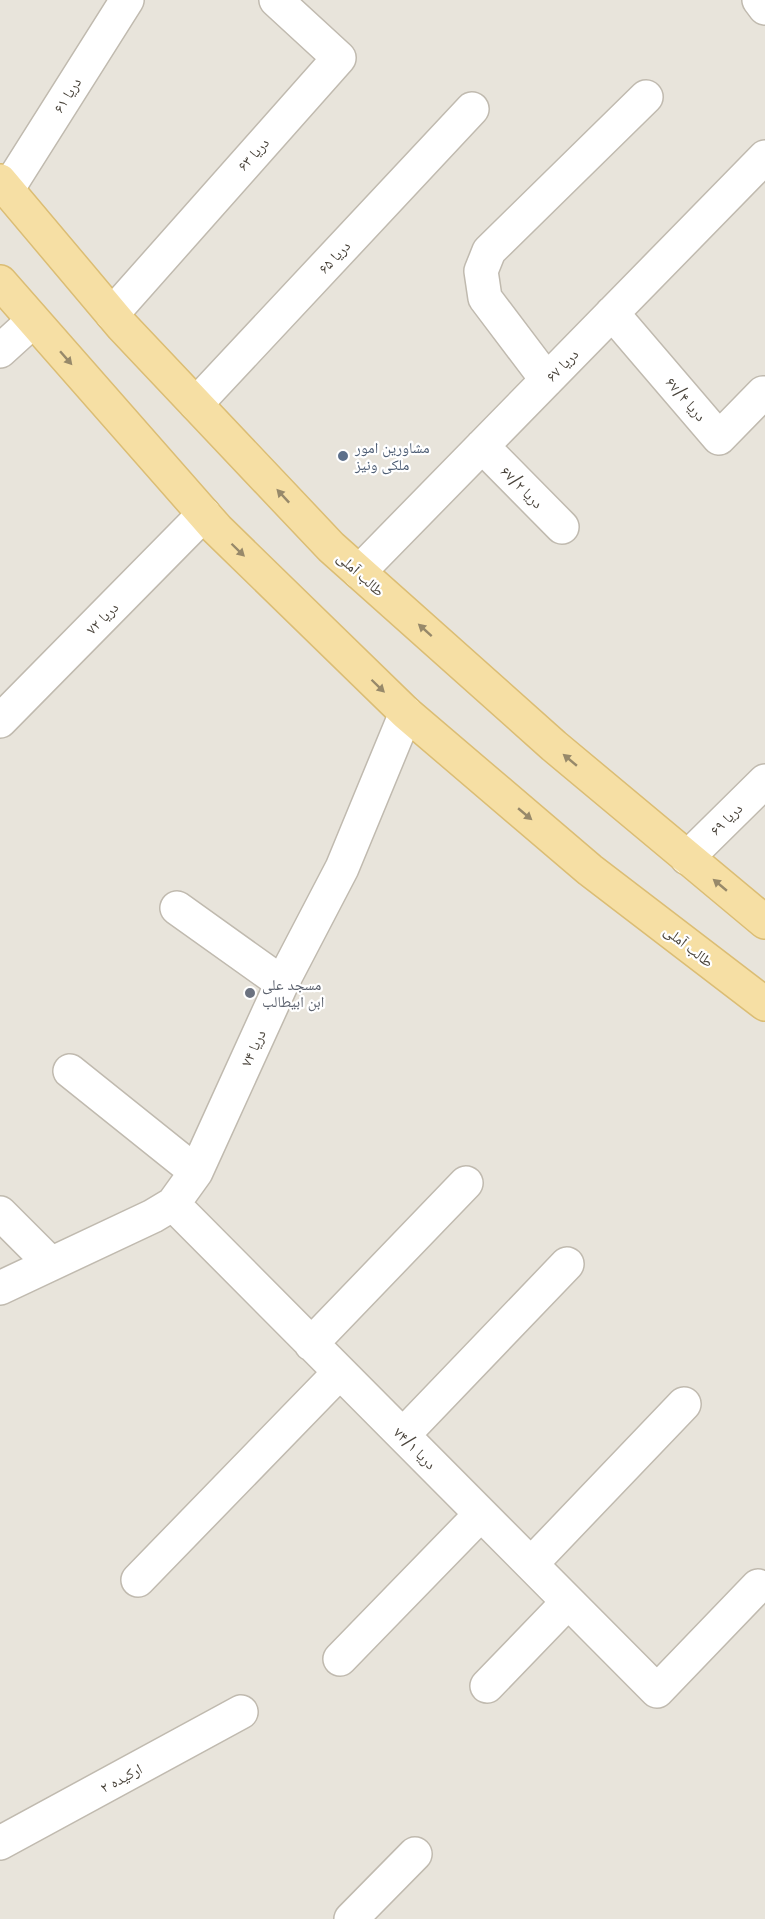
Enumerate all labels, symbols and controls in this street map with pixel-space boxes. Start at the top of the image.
street label: دریا ۶۱ [48,73,86,117]
street label: دریا ۶۳ [232,133,274,175]
street label: دریا ۶۵ [313,236,355,278]
street label: دریا ۶۷ [541,344,583,386]
one-way arrow [59,350,72,365]
street label: دریا ۶۷/۴ [661,372,711,426]
place label: مشاورین امور ملکی ونیز [354,437,430,475]
marker: مشاورین امور ملکی ونیز [336,449,350,463]
street label: دریا ۶۷/۲ [496,461,548,513]
one-way arrow [276,489,290,504]
one-way arrow [230,543,245,557]
street label: طالب آملی [333,547,389,601]
street label: دریا ۷۲ [81,597,123,639]
one-way arrow [417,623,432,637]
one-way arrow [370,678,384,692]
one-way arrow [563,754,578,767]
street label: دریا ۶۹ [705,798,747,840]
one-way arrow [517,807,532,820]
one-way arrow [712,879,728,892]
street label: طالب آملی [660,920,718,972]
place label: مسجد علی ابن ابیطالب [262,974,324,1012]
marker: مسجد علی ابن ابیطالب [243,986,257,1000]
street label: دریا ۷۴ [235,1026,271,1070]
street label: دریا ۷۴/۱ [389,1422,441,1474]
street label: ارکیده ۲ [96,1758,146,1798]

